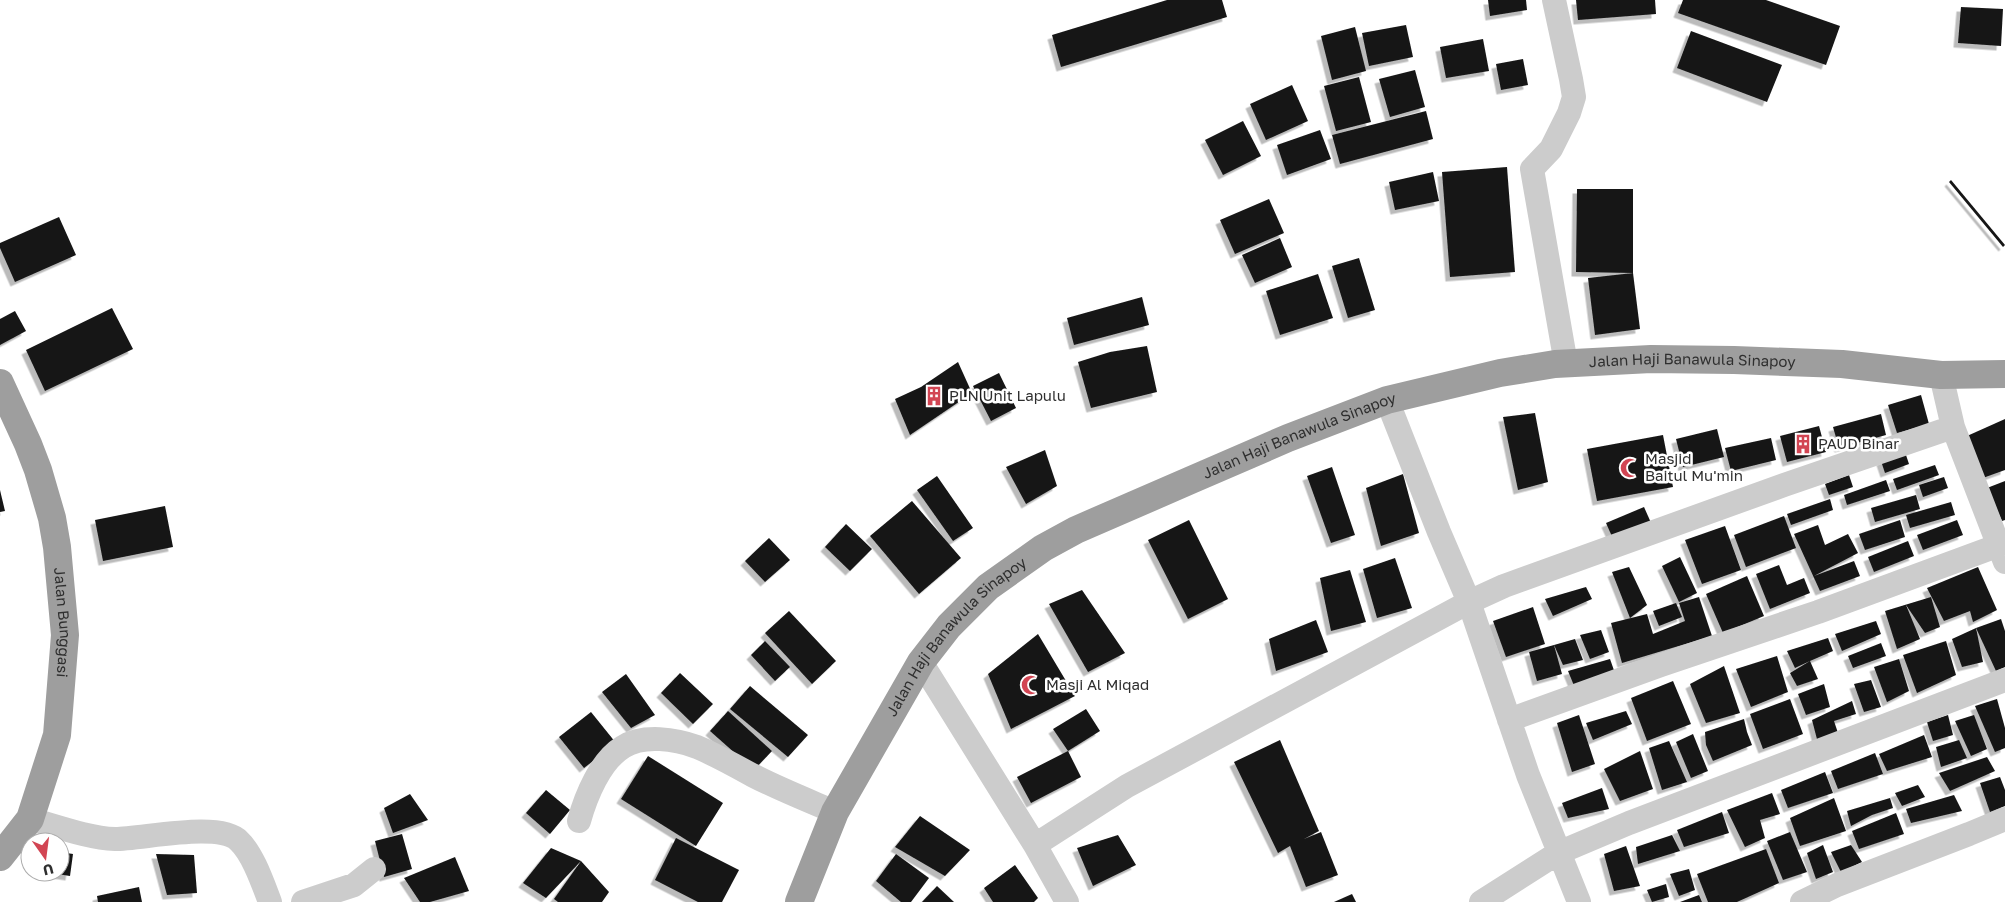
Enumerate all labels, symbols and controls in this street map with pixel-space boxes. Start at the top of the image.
street label: Jalan Haji Banawula Sinapoy [1588,349,1797,370]
building icon: PLN Unit Lapulu [923,385,945,407]
place label: PLN Unit Lapulu [949,386,1066,404]
street label: Jalan Haji Banawula Sinapoy [1199,388,1398,482]
building icon: PAUD Binar [1792,433,1814,455]
place label: PAUD Binar [1818,434,1899,452]
place label: Masjid Baitul Mu'min [1645,449,1743,484]
mosque icon: Masjid Baitul Mu'min [1619,457,1641,479]
street label: Jalan Haji Banawula Sinapoy [882,553,1030,719]
street label: Jalan Bunggasi [51,566,75,678]
mosque icon: Masji Al Miqad [1020,674,1042,696]
place label: Masji Al Miqad [1046,675,1149,693]
north arrow [20,832,70,882]
text: U [41,861,55,880]

